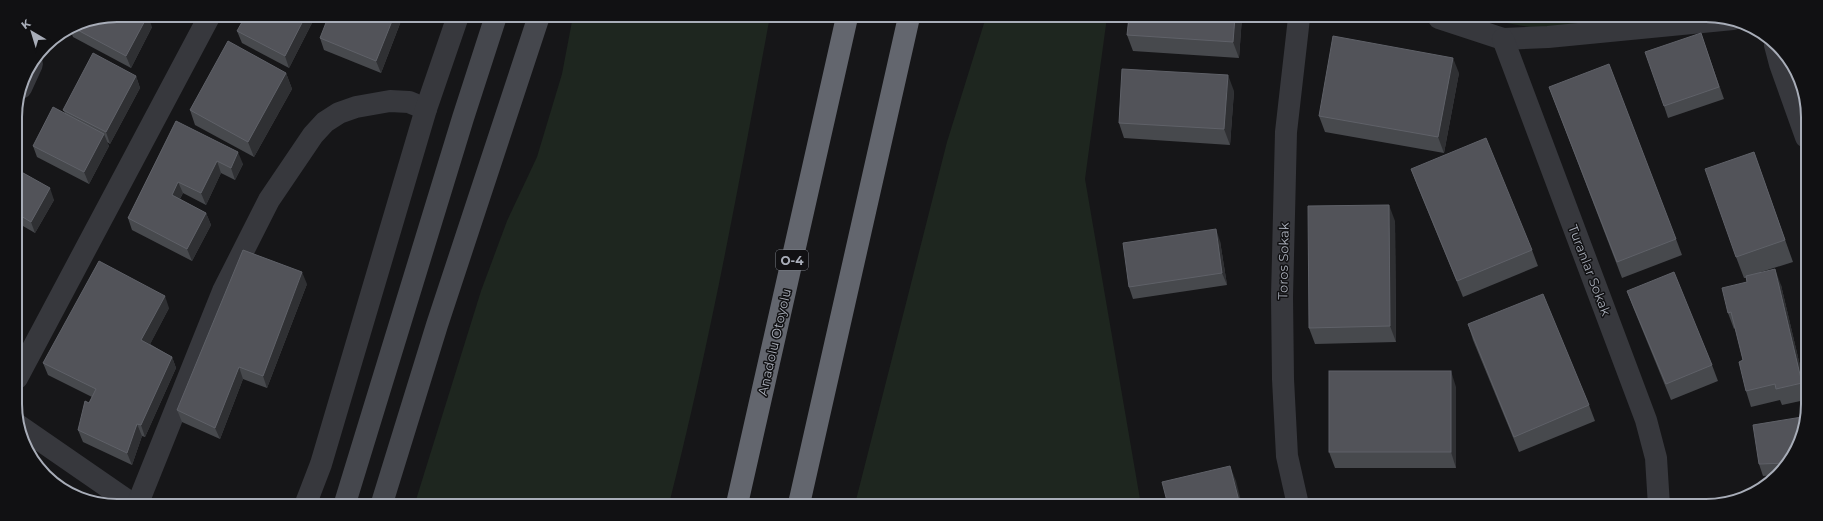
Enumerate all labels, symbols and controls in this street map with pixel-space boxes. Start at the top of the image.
north arrow [12,12,52,52]
text: K [18,16,34,32]
street label: Toros Sokak [1274,222,1292,300]
street label: Turanlar Sokak [1565,222,1615,318]
road number: O-4 [776,250,808,270]
street label: Anadolu Otoyolu [754,287,794,397]

